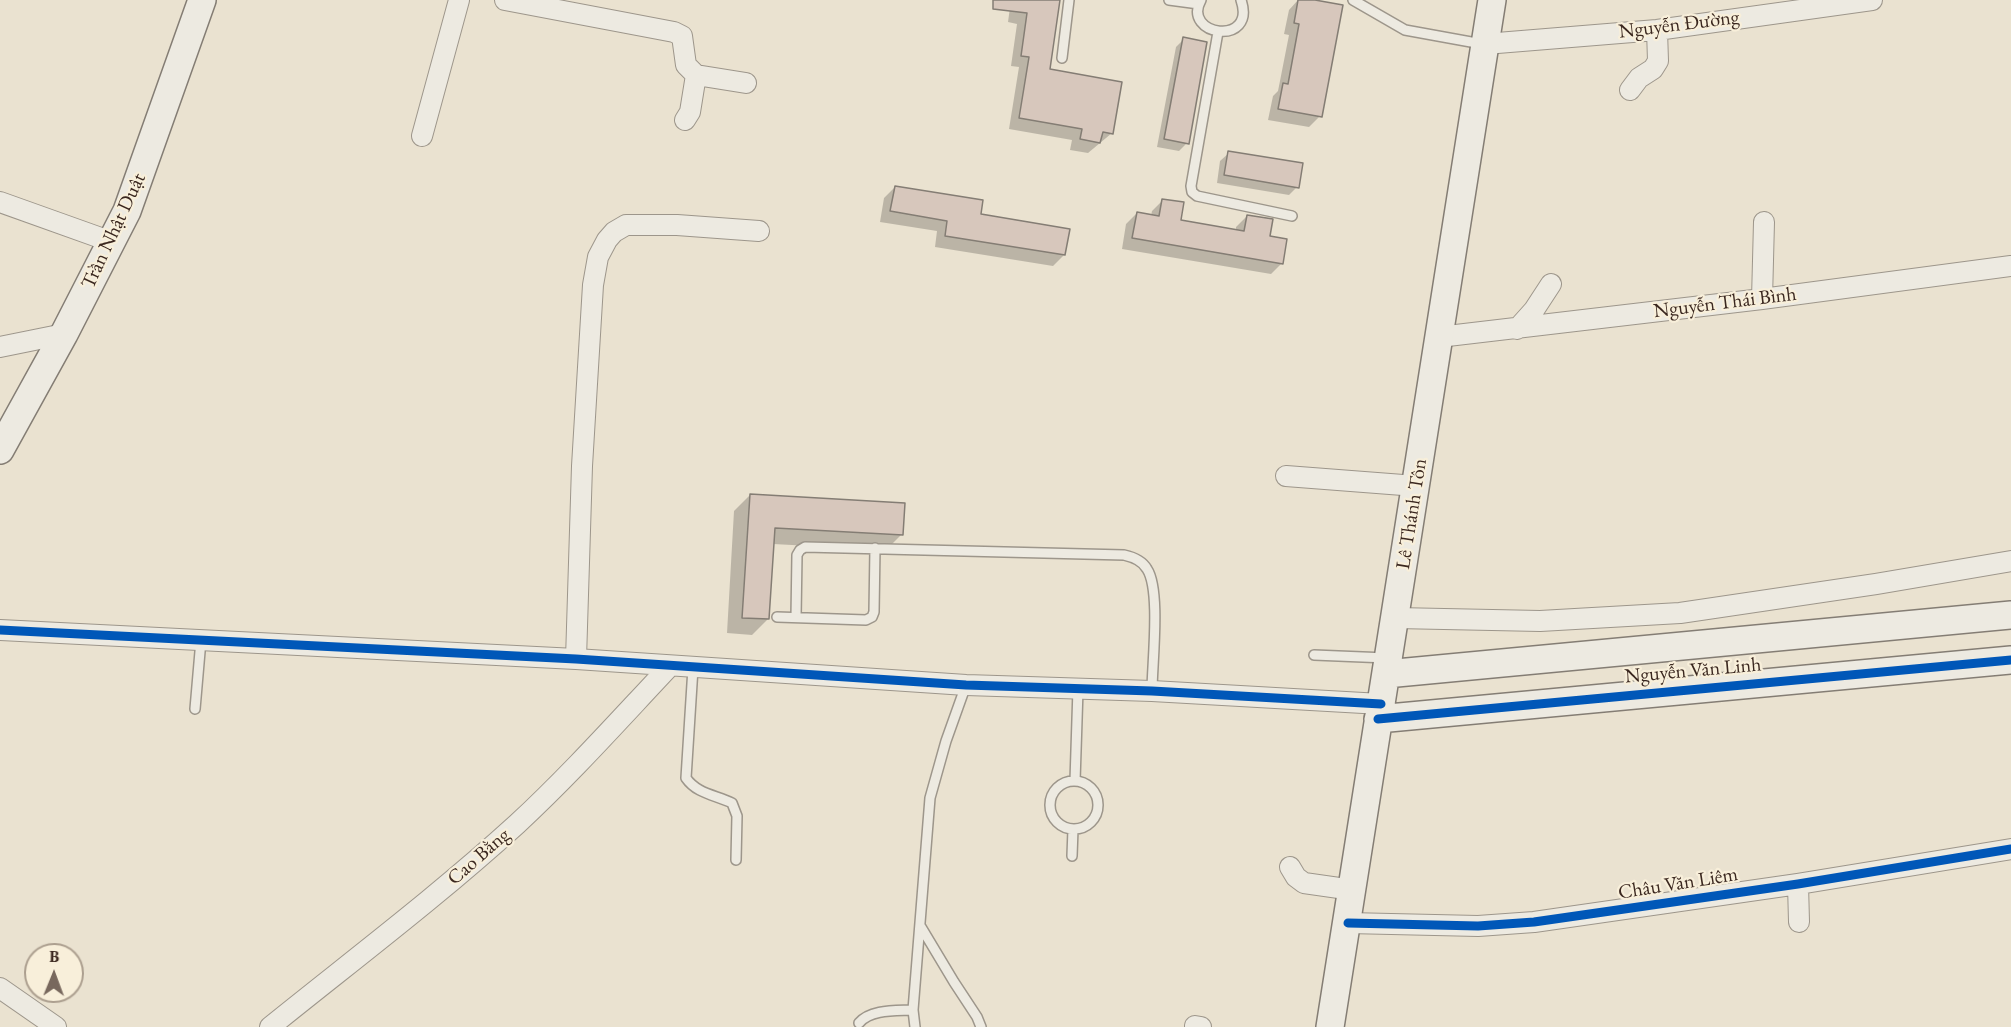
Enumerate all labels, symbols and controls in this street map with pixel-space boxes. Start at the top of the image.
street label: Nguyễn Đường [1617,6,1741,44]
street label: Trần Nhật Duật [77,169,151,293]
street label: Nguyễn Thái Bình [1652,282,1798,324]
street label: Lê Thánh Tôn [1391,457,1433,571]
street label: Nguyễn Văn Linh [1624,653,1762,689]
street label: Cao Bằng [443,823,515,891]
street label: Châu Văn Liêm [1616,863,1740,905]
north arrow [24,943,84,1003]
text: B [49,946,59,967]

